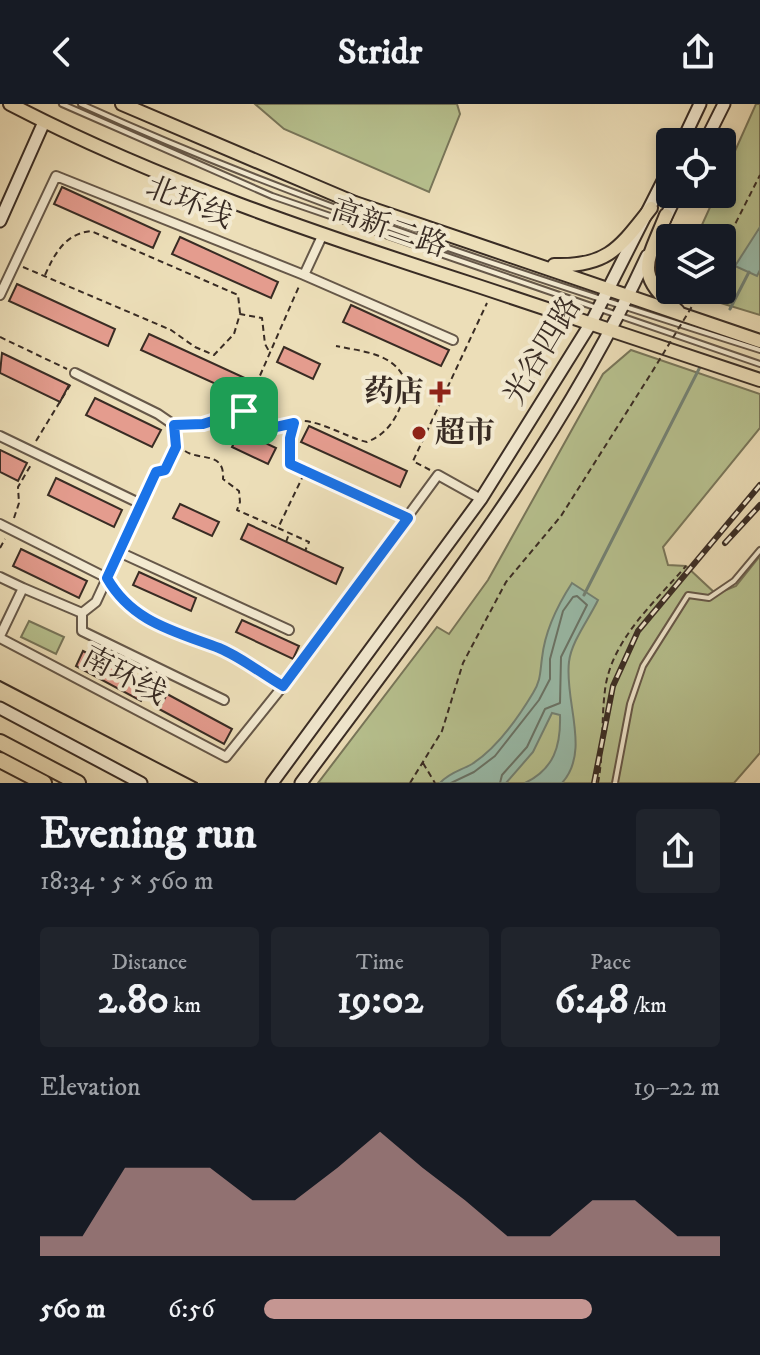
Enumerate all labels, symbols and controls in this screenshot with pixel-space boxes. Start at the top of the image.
icon: back [40,30,84,74]
text: Stridr [338,30,422,75]
icon: share [676,30,720,74]
map controls [656,128,736,304]
button: locate [656,128,736,208]
street label: 北环线 [140,169,238,237]
street label: 高新二路 [326,192,452,266]
button: layers [656,224,736,304]
street label: 光谷四路 [496,290,590,412]
place label: 药店 [364,374,424,411]
pin [210,377,278,445]
marker: 药店 [431,383,449,401]
icon: arrive [222,389,266,433]
place label: 超市 [435,415,495,452]
marker: 超市 [410,424,428,442]
street label: 南环线 [76,639,172,713]
text: Evening run [40,807,257,862]
button: share [636,809,720,893]
text: 18:34 · 5 × 560 m [40,865,213,898]
text: Distance [111,949,187,976]
text: Time [356,949,404,976]
text: Pace [590,949,631,976]
text: 2.80 [98,976,169,1026]
text: 19:02 [337,976,423,1026]
text: 6:48 [554,976,629,1026]
text: km [169,992,201,1019]
text: /km [629,992,667,1019]
text: Elevation [40,1071,141,1104]
text: 19–22 m [633,1071,720,1104]
text: 560 m [40,1293,106,1326]
text: 6:56 [168,1293,215,1326]

